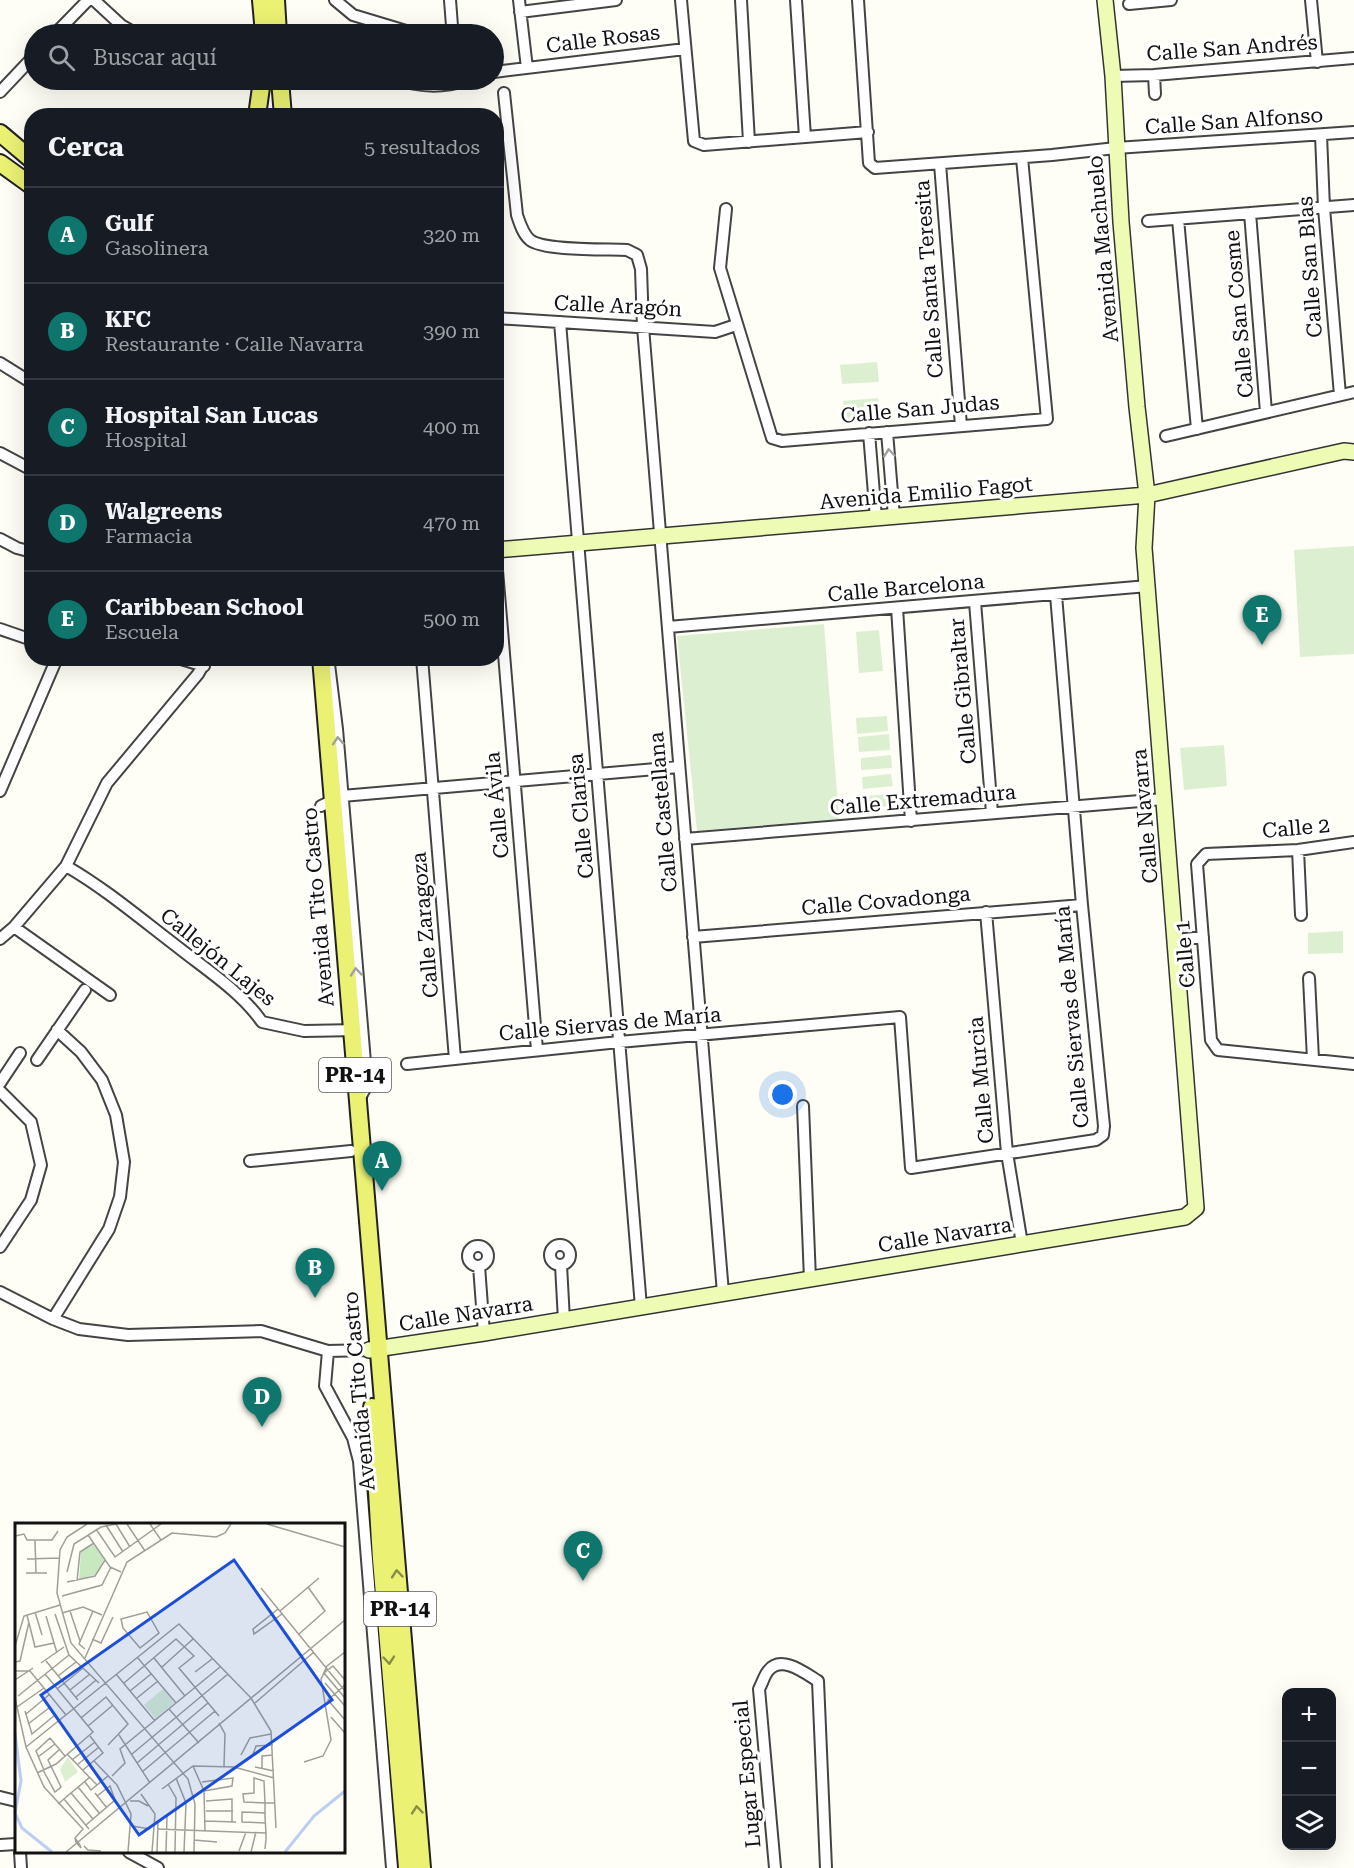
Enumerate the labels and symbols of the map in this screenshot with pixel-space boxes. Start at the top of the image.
street label: Calle Rosas [545,20,661,58]
street label: Calle San Andrés [1146,30,1318,66]
street label: Calle San Alfonso [1144,103,1324,139]
street label: Avenida Machuelo [1083,155,1123,343]
street label: Calle Santa Teresita [910,178,948,379]
street label: Calle San Blas [1293,196,1327,338]
street label: Calle San Cosme [1220,229,1258,399]
street label: Calle Aragón [553,291,683,321]
street label: Calle San Judas [840,390,1000,428]
one-way arrow [883,449,896,458]
street label: Avenida Emilio Fagot [819,472,1034,514]
street label: Calle Barcelona [827,569,986,607]
pin: E [1242,596,1282,645]
street label: Calle Gibraltar [945,616,981,765]
street label: Calle Castellana [644,730,682,893]
one-way arrow [332,737,345,746]
street label: Calle Navarra [1127,747,1163,884]
street label: Calle Ávila [479,750,514,859]
street label: Calle Clarisa [564,752,598,880]
street label: Calle Extremadura [829,780,1018,820]
street label: Avenida Tito Castro [297,806,339,1008]
street label: Calle 2 [1261,813,1331,843]
street label: Calle Zaragoza [407,850,443,999]
street label: Calle Covadonga [800,882,972,920]
street label: Callejón Lajes [156,903,280,1011]
street label: Calle Siervas de María [1050,904,1094,1129]
street label: Calle 1 [1170,919,1200,989]
one-way arrow [350,967,363,976]
street label: Calle Siervas de María [498,1002,723,1046]
street label: Calle Murcia [963,1015,999,1145]
road number: PR-14 [319,1058,391,1092]
your location [768,1080,797,1109]
pin: A [362,1142,401,1191]
street label: Calle Navarra [876,1212,1014,1257]
pin: B [296,1248,334,1298]
street label: Avenida Tito Castro [338,1290,380,1492]
street label: Calle Navarra [397,1291,535,1336]
pin: D [242,1378,282,1427]
inset map [15,1523,345,1853]
pin: C [564,1532,602,1581]
one-way arrow [391,1569,404,1578]
road number: PR-14 [364,1592,436,1626]
one-way arrow [382,1655,395,1664]
street label: Lugar Especial [729,1699,765,1849]
one-way arrow [411,1805,424,1814]

